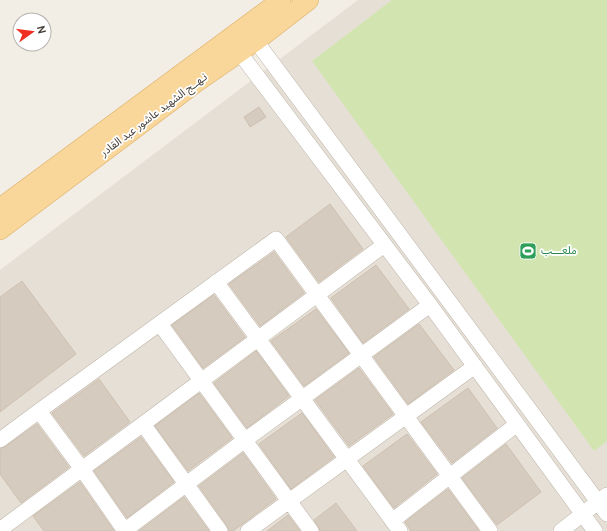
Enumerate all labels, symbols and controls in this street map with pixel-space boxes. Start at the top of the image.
north arrow [12,12,52,52]
text: N [33,24,48,35]
street label: نـهــج الشهيد عاشور عبد القادر [97,70,210,160]
sports icon: ملعـــب [518,241,538,261]
place label: ملعـــب [541,244,577,258]

